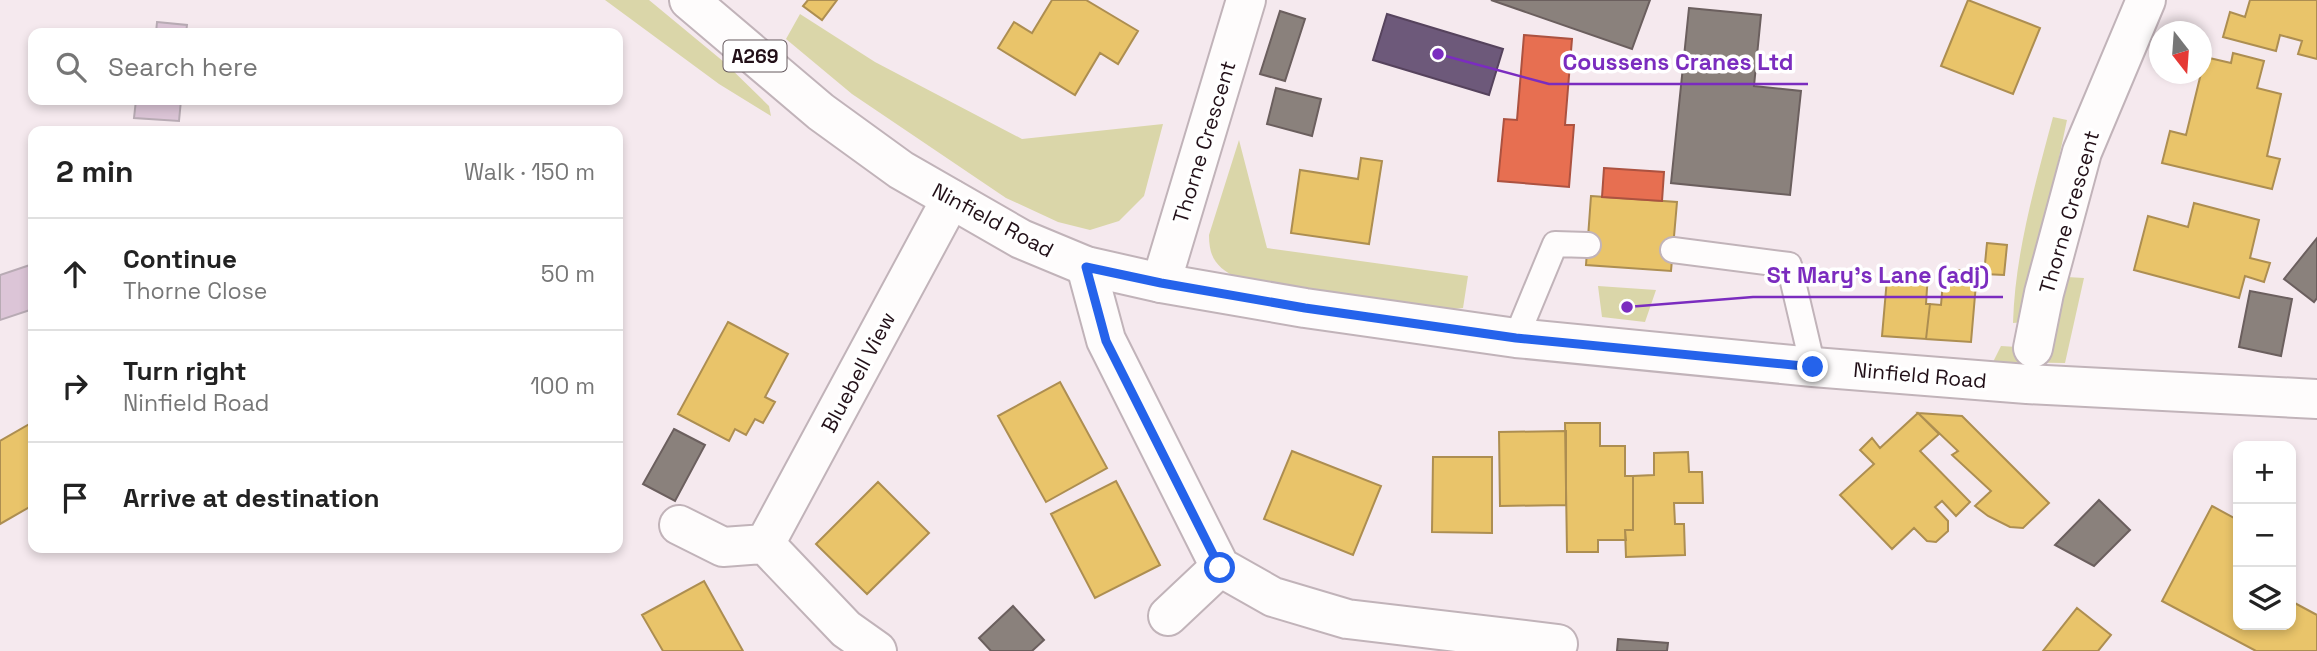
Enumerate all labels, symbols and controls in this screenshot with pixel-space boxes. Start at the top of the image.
north arrow [2149,21,2212,84]
search box [28,28,623,105]
road number: A269 [724,40,786,72]
callout: Coussens Cranes Ltd [1549,40,1808,84]
text: Coussens Cranes Ltd [1563,47,1793,77]
icon: search [52,48,90,86]
text: Search here [108,50,258,84]
street label: Thorne Crescent [1166,57,1242,227]
street label: Thorne Crescent [2033,127,2105,297]
text: 2 min [56,152,134,191]
text: Walk · 150 m [464,157,595,187]
street label: Ninfield Road [928,177,1058,263]
text: Continue [123,242,237,276]
callout: St Mary's Lane (adj) [1753,253,2003,297]
icon: ahead [56,255,94,293]
text: 50 m [541,259,595,289]
text: St Mary's Lane (adj) [1767,260,1989,290]
text: Thorne Close [123,276,268,306]
street label: Bluebell View [815,307,901,437]
route end [1797,351,1828,382]
text: Turn right [123,354,247,388]
street label: Ninfield Road [1852,356,1988,394]
icon: right [56,367,94,405]
text: 100 m [530,371,595,401]
text: Ninfield Road [123,388,269,418]
map controls [2233,441,2296,630]
button: + [2233,441,2296,504]
icon: arrive [56,479,94,517]
text: Arrive at destination [123,481,380,515]
button: − [2233,504,2296,567]
route start [1204,552,1235,583]
button: layers [2233,567,2296,630]

